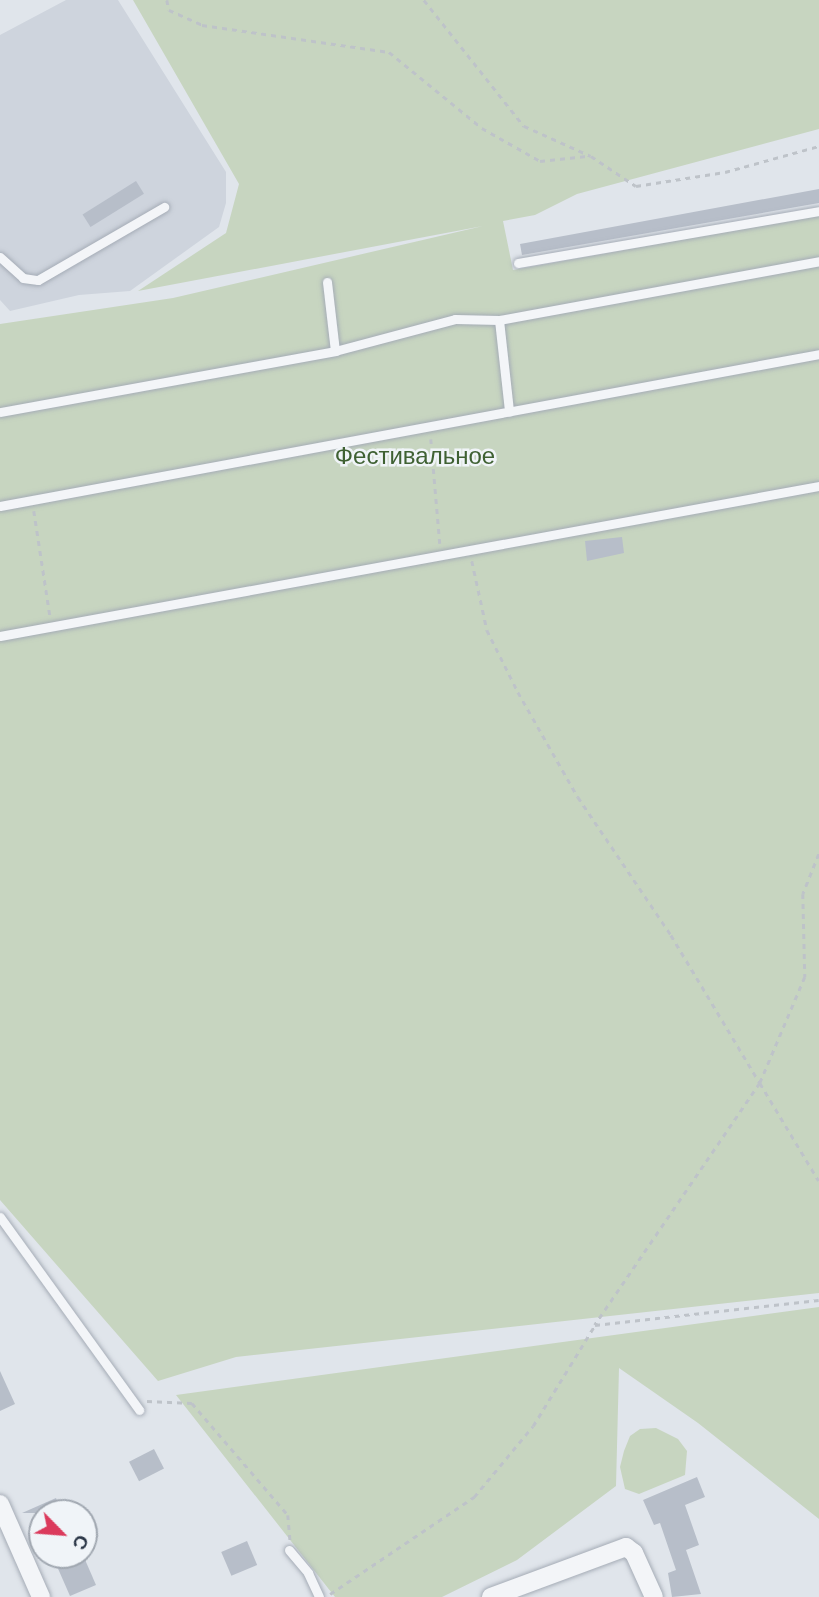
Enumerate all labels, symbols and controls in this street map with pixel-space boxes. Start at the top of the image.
park label: Фестивальное [335,443,495,471]
north arrow [28,1499,98,1569]
text: С [67,1531,94,1553]

